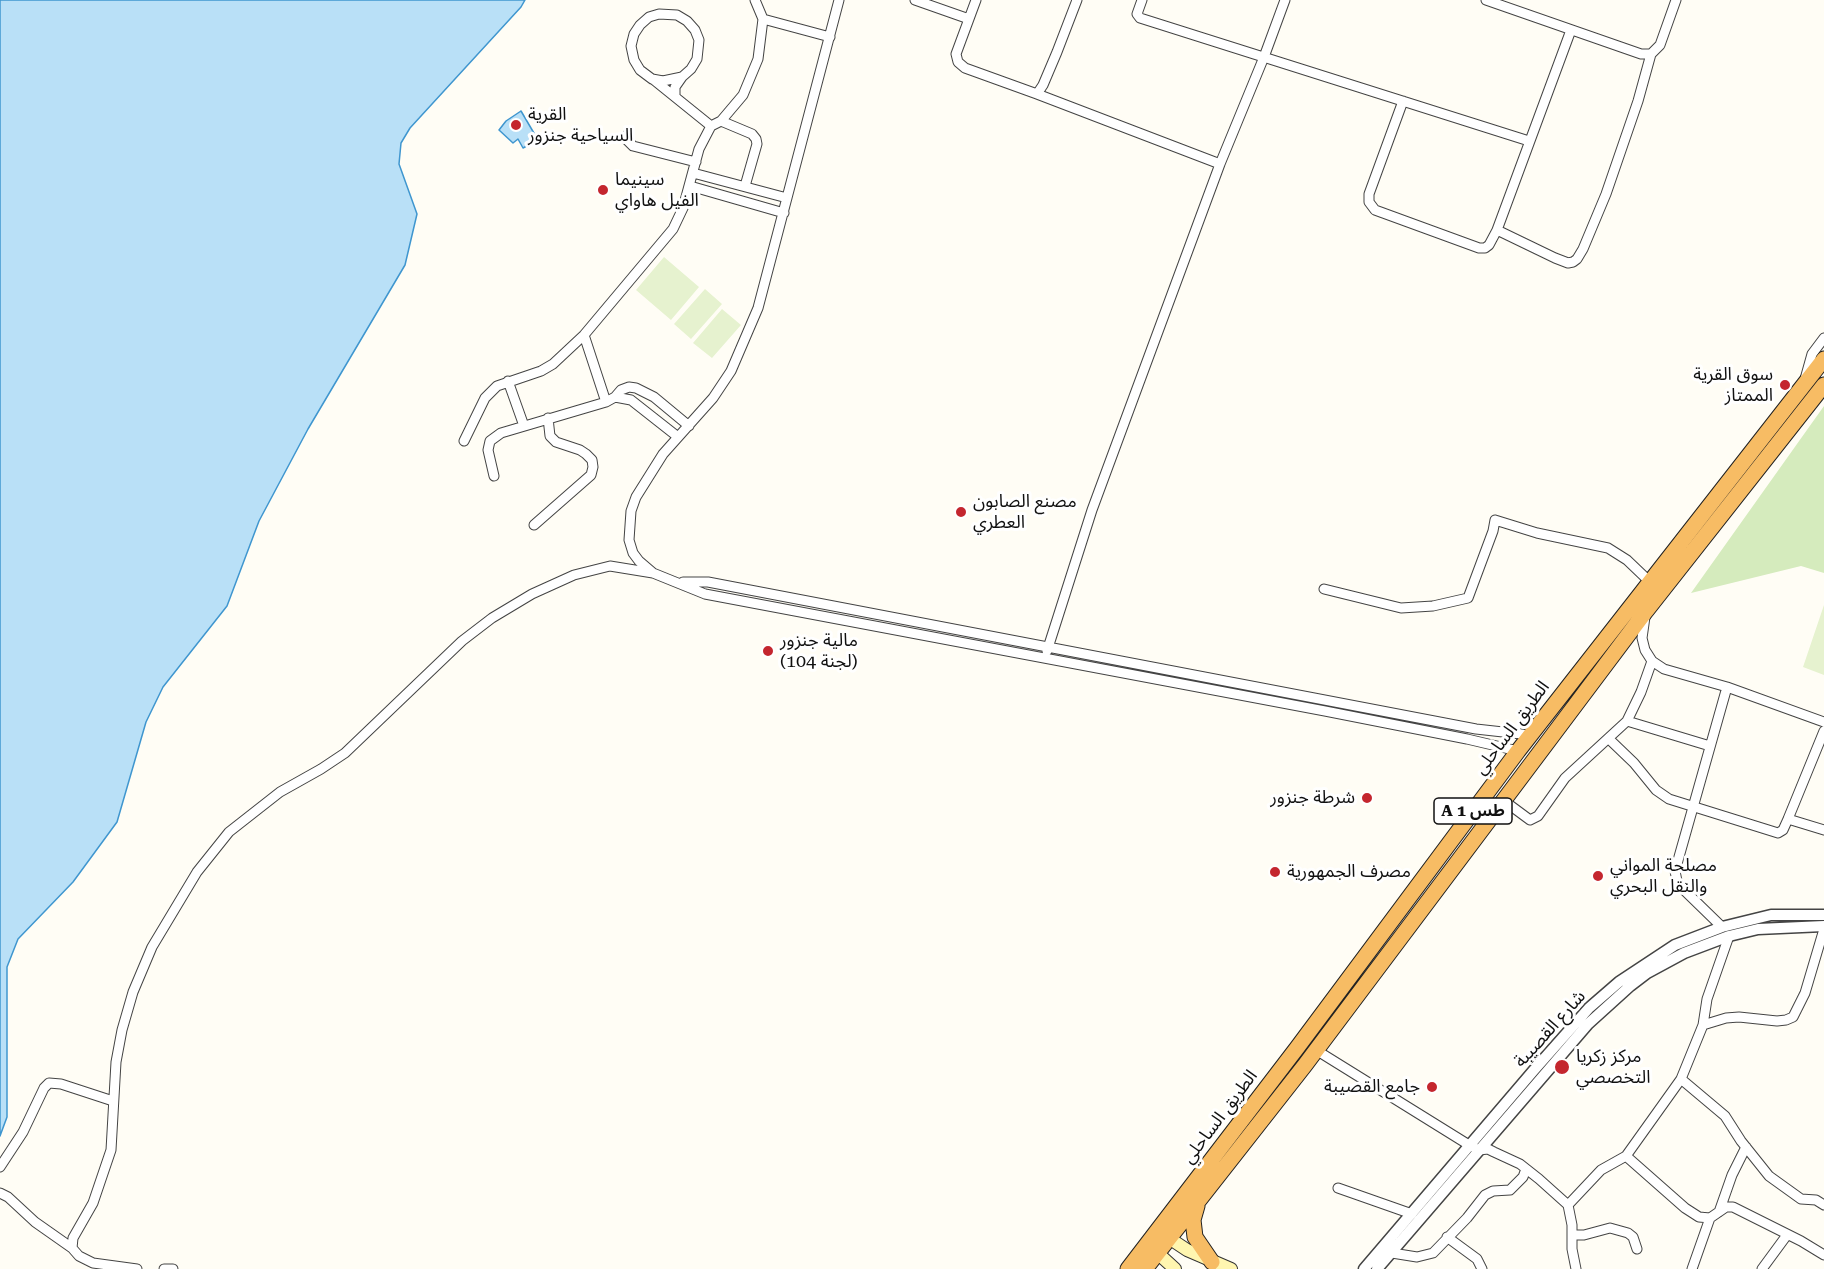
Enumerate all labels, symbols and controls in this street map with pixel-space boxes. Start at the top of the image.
place label: القرية السياحية جنزور [528,104,633,146]
marker: القرية السياحية جنزور [509,118,523,132]
place label: سينيما الفيل هاواي [615,169,699,212]
marker: سينيما الفيل هاواي [596,183,610,197]
place label: سوق القرية الممتاز [1693,364,1773,406]
marker: سوق القرية الممتاز [1778,378,1792,392]
place label: مصنع الصابون العطري [973,491,1077,534]
marker: مصنع الصابون العطري [954,505,968,519]
place label: مالية جنزور (لجنة 104) [780,630,858,672]
marker: مالية جنزور (لجنة 104) [761,644,775,658]
street label: الطريق الساحلي [1470,677,1554,779]
place label: شرطة جنزور [1270,787,1355,809]
marker: شرطة جنزور [1360,791,1374,805]
road number: A 1 طس [1434,798,1512,824]
place label: مصلحة المواني والنقل البحري [1610,855,1717,898]
place label: مصرف الجمهورية [1287,861,1411,883]
marker: مصرف الجمهورية [1268,865,1282,879]
marker: مصلحة المواني والنقل البحري [1591,869,1605,883]
street label: شارع القصيبة [1510,986,1590,1072]
place label: مركز زكريا التخصصي [1576,1046,1651,1088]
marker: مركز زكريا التخصصي [1553,1058,1571,1076]
street label: الطريق الساحلي [1178,1066,1262,1168]
place label: جامع القصيبة [1324,1076,1420,1098]
marker: جامع القصيبة [1425,1080,1439,1094]

